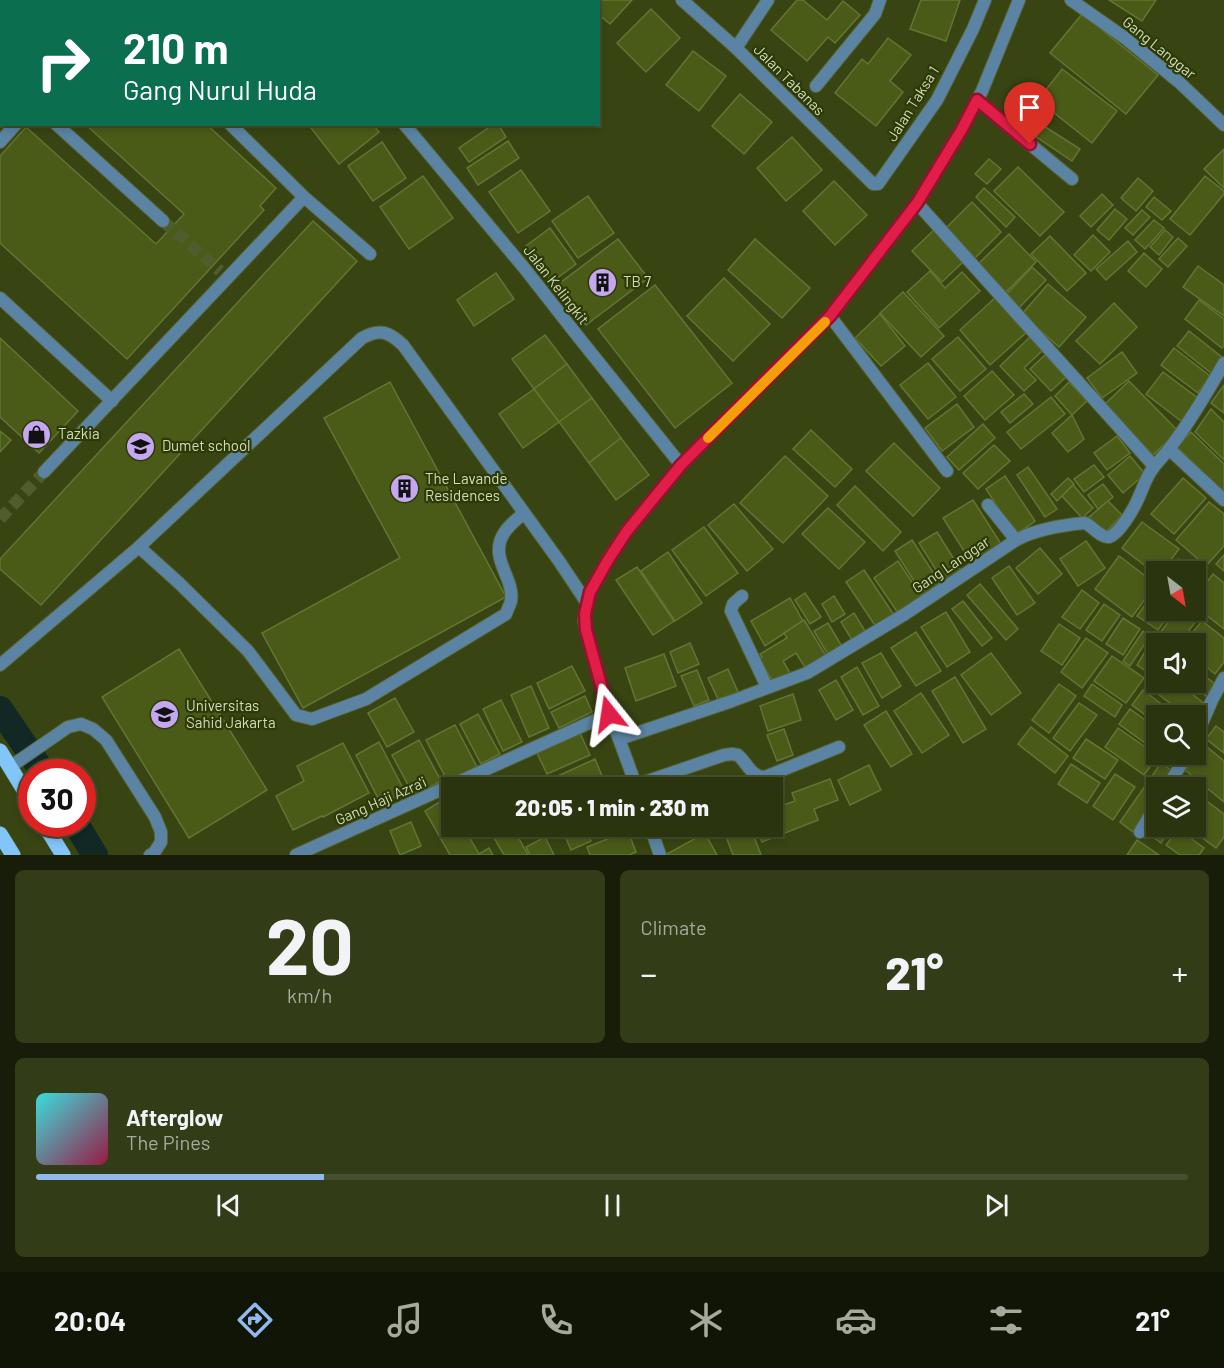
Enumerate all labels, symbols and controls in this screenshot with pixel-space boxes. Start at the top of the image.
street label: Gang Langgar [1119,12,1200,83]
text: 210 m [123,22,229,72]
icon: right [24,24,102,102]
street label: Jalan Tabanas [750,40,829,119]
street label: Jalan Taksa 1 [882,63,942,144]
text: Gang Nurul Huda [123,73,317,105]
pin [1004,82,1055,144]
icon: arrive [1013,91,1046,124]
street label: Jalan Kelingkit [520,241,593,328]
building icon: TB 7 [586,266,618,298]
place label: TB 7 [623,272,651,290]
shop icon: Tazkia [21,418,53,450]
place label: Tazkia [58,424,100,442]
school or university icon: Dumet school [125,430,157,462]
place label: Dumet school [162,436,251,454]
place label: The Lavande Residences [425,469,507,504]
building icon: The Lavande Residences [388,472,420,504]
street label: Gang Langgar [908,531,993,597]
north arrow [1146,561,1206,621]
map controls [1146,561,1206,837]
button: sound [1146,633,1206,693]
position arrow [577,682,641,746]
place label: Universitas Sahid Jakarta [186,696,276,731]
school or university icon: Universitas Sahid Jakarta [149,699,181,731]
button: search [1146,705,1206,765]
speed limit sign: 30 [18,759,96,837]
street label: Gang Haji Azra'i [332,772,429,828]
button: layers [1146,777,1206,837]
text: 20:05 · 1 min · 230 m [515,794,709,820]
text: 20 [266,897,354,991]
text: Climate [641,915,707,939]
text: 21° [885,945,943,999]
text: − [641,953,657,993]
text: + [1171,953,1188,993]
text: km/h [287,983,332,1007]
text: Afterglow [126,1104,223,1130]
text: The Pines [126,1130,210,1154]
icon: previous [212,1189,245,1222]
icon: pause [596,1189,629,1222]
icon: next [980,1189,1013,1222]
icon: directions [234,1299,276,1341]
icon: music [384,1299,426,1341]
icon: phone [535,1299,577,1341]
icon: climate [685,1299,727,1341]
icon: car [835,1299,877,1341]
icon: filters [985,1299,1027,1341]
text: 20:04 [54,1304,126,1336]
text: 21° [1135,1304,1170,1336]

